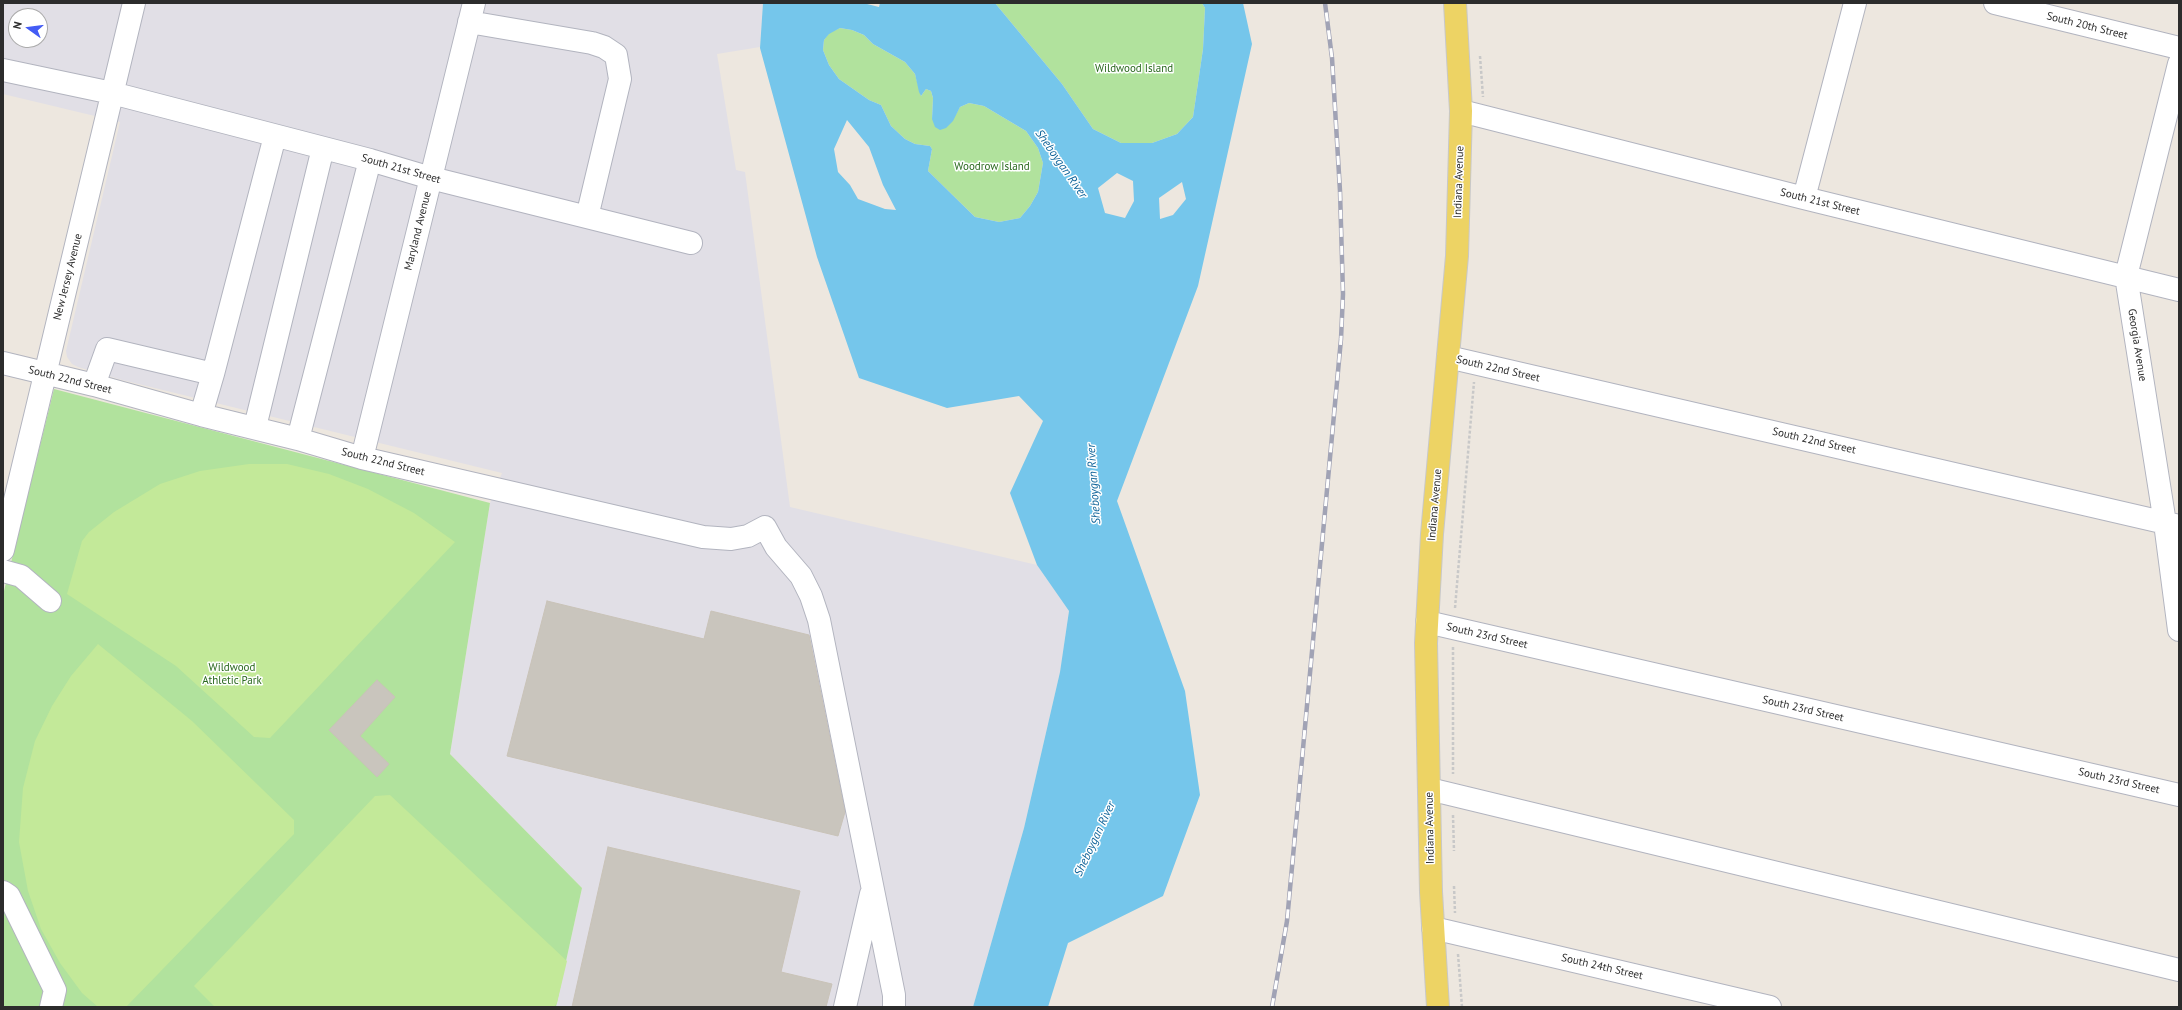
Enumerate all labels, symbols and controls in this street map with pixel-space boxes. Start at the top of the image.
north arrow [8,8,48,48]
street label: South 20th Street [2045,10,2129,42]
text: N [10,20,25,31]
park label: Wildwood Island [1095,62,1173,76]
water label: Sheboygan River [1032,127,1090,201]
street label: Indiana Avenue [1451,146,1467,218]
street label: South 21st Street [360,151,442,187]
park label: Woodrow Island [954,160,1030,174]
street label: South 21st Street [1779,186,1861,218]
street label: Maryland Avenue [402,190,434,272]
street label: New Jersey Avenue [51,232,85,322]
street label: Georgia Avenue [2125,308,2149,382]
street label: South 22nd Street [1455,353,1541,385]
street label: South 22nd Street [27,363,113,397]
street label: South 22nd Street [1771,425,1857,457]
water label: Sheboygan River [1084,443,1104,525]
street label: South 22nd Street [340,445,426,479]
street label: Indiana Avenue [1425,468,1445,542]
street label: South 23rd Street [1445,620,1529,652]
park label: Wildwood Athletic Park [202,661,262,687]
street label: South 23rd Street [1761,693,1845,725]
street label: South 23rd Street [2077,765,2161,797]
street label: Indiana Avenue [1423,792,1437,864]
water label: Sheboygan River [1071,799,1119,879]
street label: South 24th Street [1560,951,1644,983]

